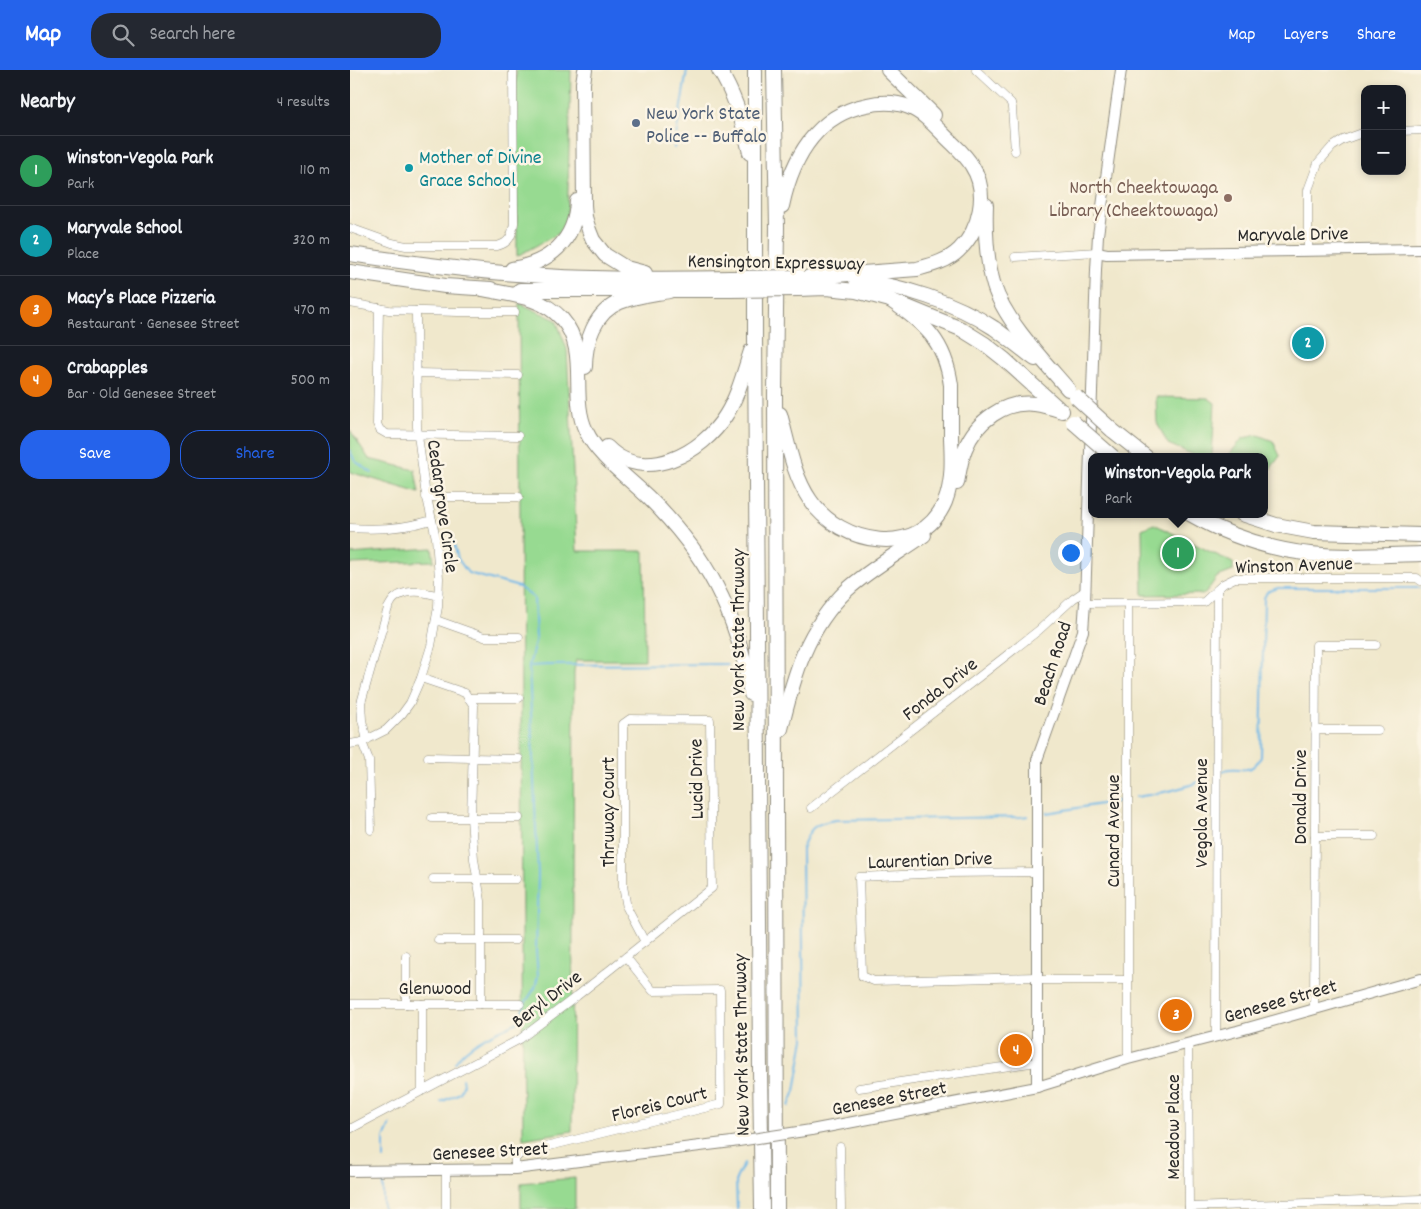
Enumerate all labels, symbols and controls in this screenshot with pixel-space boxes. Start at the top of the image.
search box [91,13,441,58]
text: Map [25,18,61,52]
icon: search [109,21,137,49]
text: Search here [149,22,235,49]
text: Map [1228,23,1255,48]
text: Layers [1283,23,1329,48]
text: Share [1357,23,1396,48]
map controls [1361,85,1406,175]
button: + [1361,85,1406,130]
text: Nearby [20,88,75,118]
text: 4 results [277,91,330,114]
place label: New York State Police -- Buffalo [646,101,767,152]
marker: New York State Police -- Buffalo [630,117,642,129]
button: − [1361,130,1406,175]
place label: Mother of Divine Grace School [419,145,542,196]
text: Winston-Vegola Park [67,146,213,173]
text: 1 [34,159,38,182]
text: 110 m [300,159,330,182]
marker: Mother of Divine Grace School [403,162,415,174]
text: Park [67,173,94,196]
place label: North Cheektowaga Library (Cheektowaga) [1049,175,1219,226]
marker: North Cheektowaga Library (Cheektowaga) [1222,192,1234,204]
text: Maryvale School [67,216,182,243]
street label: Maryvale Drive [1237,221,1349,251]
text: 2 [33,229,40,252]
text: 320 m [293,229,330,252]
text: Place [67,243,99,266]
street label: Kensington Expressway [687,248,865,280]
text: Macy’s Place Pizzeria [67,286,215,313]
text: 3 [32,299,40,322]
text: 470 m [294,299,330,322]
text: Restaurant · Genesee Street [67,313,240,336]
pin: 2 [1292,324,1324,362]
text: Crabapples [67,356,148,383]
text: 4 [33,369,39,392]
text: 500 m [290,369,330,392]
text: Bar · Old Genesee Street [67,383,216,406]
button: Save [20,430,170,479]
button: Share [180,430,330,479]
street label: Cedargrove Circle [418,438,464,575]
popup [1088,453,1268,518]
text: Winston-Vegola Park [1105,461,1251,488]
text: Park [1105,488,1132,511]
pin: 1 [1162,534,1194,572]
your location [1058,540,1084,566]
street label: New York State Thruway [726,548,754,731]
street label: Winston Avenue [1235,551,1354,583]
street label: Beach Road [1027,618,1081,710]
street label: Fonda Drive [897,652,985,729]
street label: Lucid Drive [683,738,713,820]
street label: Donald Drive [1288,749,1316,845]
street label: Thruway Court [596,757,624,867]
street label: Vegola Avenue [1189,758,1217,868]
street label: Cunard Avenue [1101,774,1129,888]
street label: Laurentian Drive [867,846,993,878]
street label: New York State Thruway [727,953,759,1136]
street label: Beryl Drive [507,965,589,1036]
street label: Genesee Street [1221,973,1341,1032]
street label: Glenwood [399,976,471,1004]
pin: 3 [1160,996,1192,1034]
pin: 4 [1000,1031,1032,1069]
street label: Meadow Place [1161,1074,1189,1180]
street label: Genesee Street [830,1075,949,1125]
street label: Floreis Court [609,1081,710,1131]
street label: Genesee Street [431,1136,549,1170]

